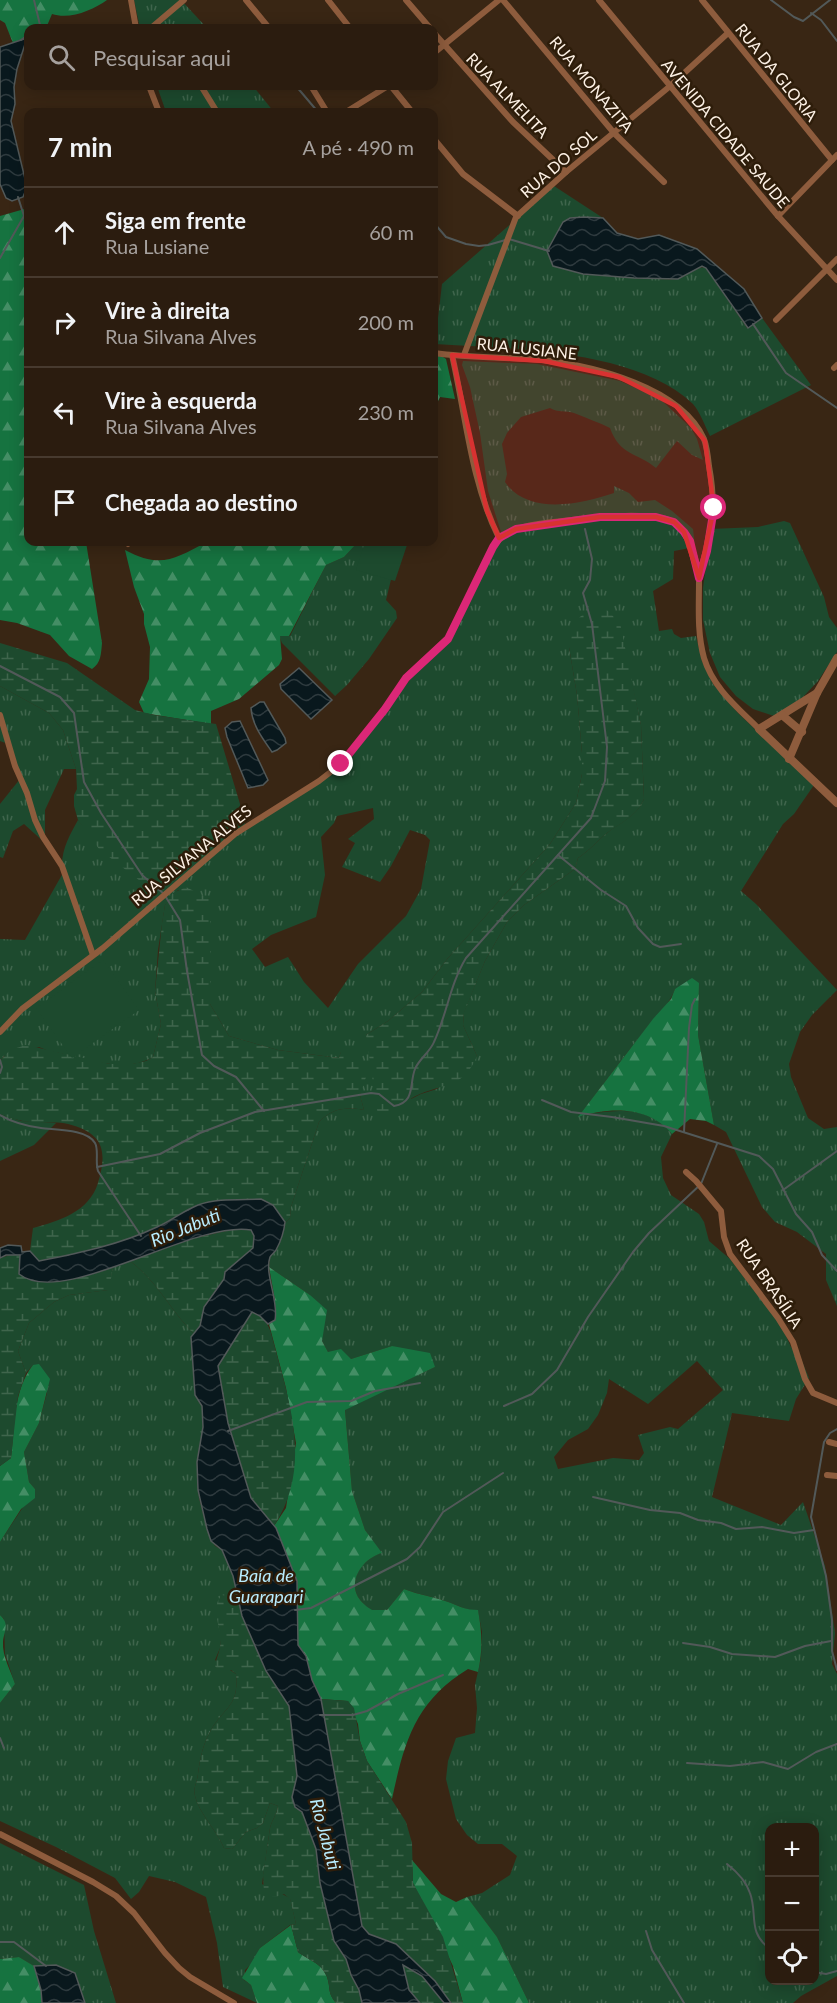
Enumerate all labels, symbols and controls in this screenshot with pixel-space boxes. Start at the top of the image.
street label: RUA DA GLORIA [732,20,822,125]
search box [24,24,438,90]
street label: RUA MONAZITA [546,32,638,136]
icon: search [45,41,78,74]
text: Pesquisar aqui [93,44,231,71]
street label: RUA ALMELITA [463,49,553,141]
street label: AVENIDA CIDADE SAUDE [658,55,794,211]
street label: RUA DO SOL [516,125,600,201]
text: 7 min [48,131,112,163]
text: A pé · 490 m [302,135,414,159]
text: Siga em frente [105,207,246,234]
icon: ahead [48,216,81,249]
text: 60 m [369,220,414,244]
text: Rua Lusiane [105,234,209,258]
text: Vire à direita [105,297,230,324]
icon: right [48,306,81,339]
text: 200 m [358,310,414,334]
text: Rua Silvana Alves [105,324,257,348]
street label: RUA LUSIANE [476,333,578,363]
text: Vire à esquerda [105,387,257,414]
icon: left [48,396,81,429]
text: 230 m [358,400,414,424]
text: Rua Silvana Alves [105,414,257,438]
icon: arrive [48,486,81,519]
text: Chegada ao destino [105,489,298,516]
route start [700,494,726,520]
route end [327,750,353,776]
street label: RUA SILVANA ALVES [127,801,255,909]
water label: Rio Jabuti [147,1203,224,1251]
street label: RUA BRASÍLIA [733,1235,807,1331]
water label: Baía de Guarapari [229,1564,303,1607]
water label: Rio Jabuti [306,1796,346,1873]
map controls [765,1823,819,1985]
button: + [765,1823,819,1877]
button: − [765,1877,819,1931]
button: locate [765,1931,819,1985]

